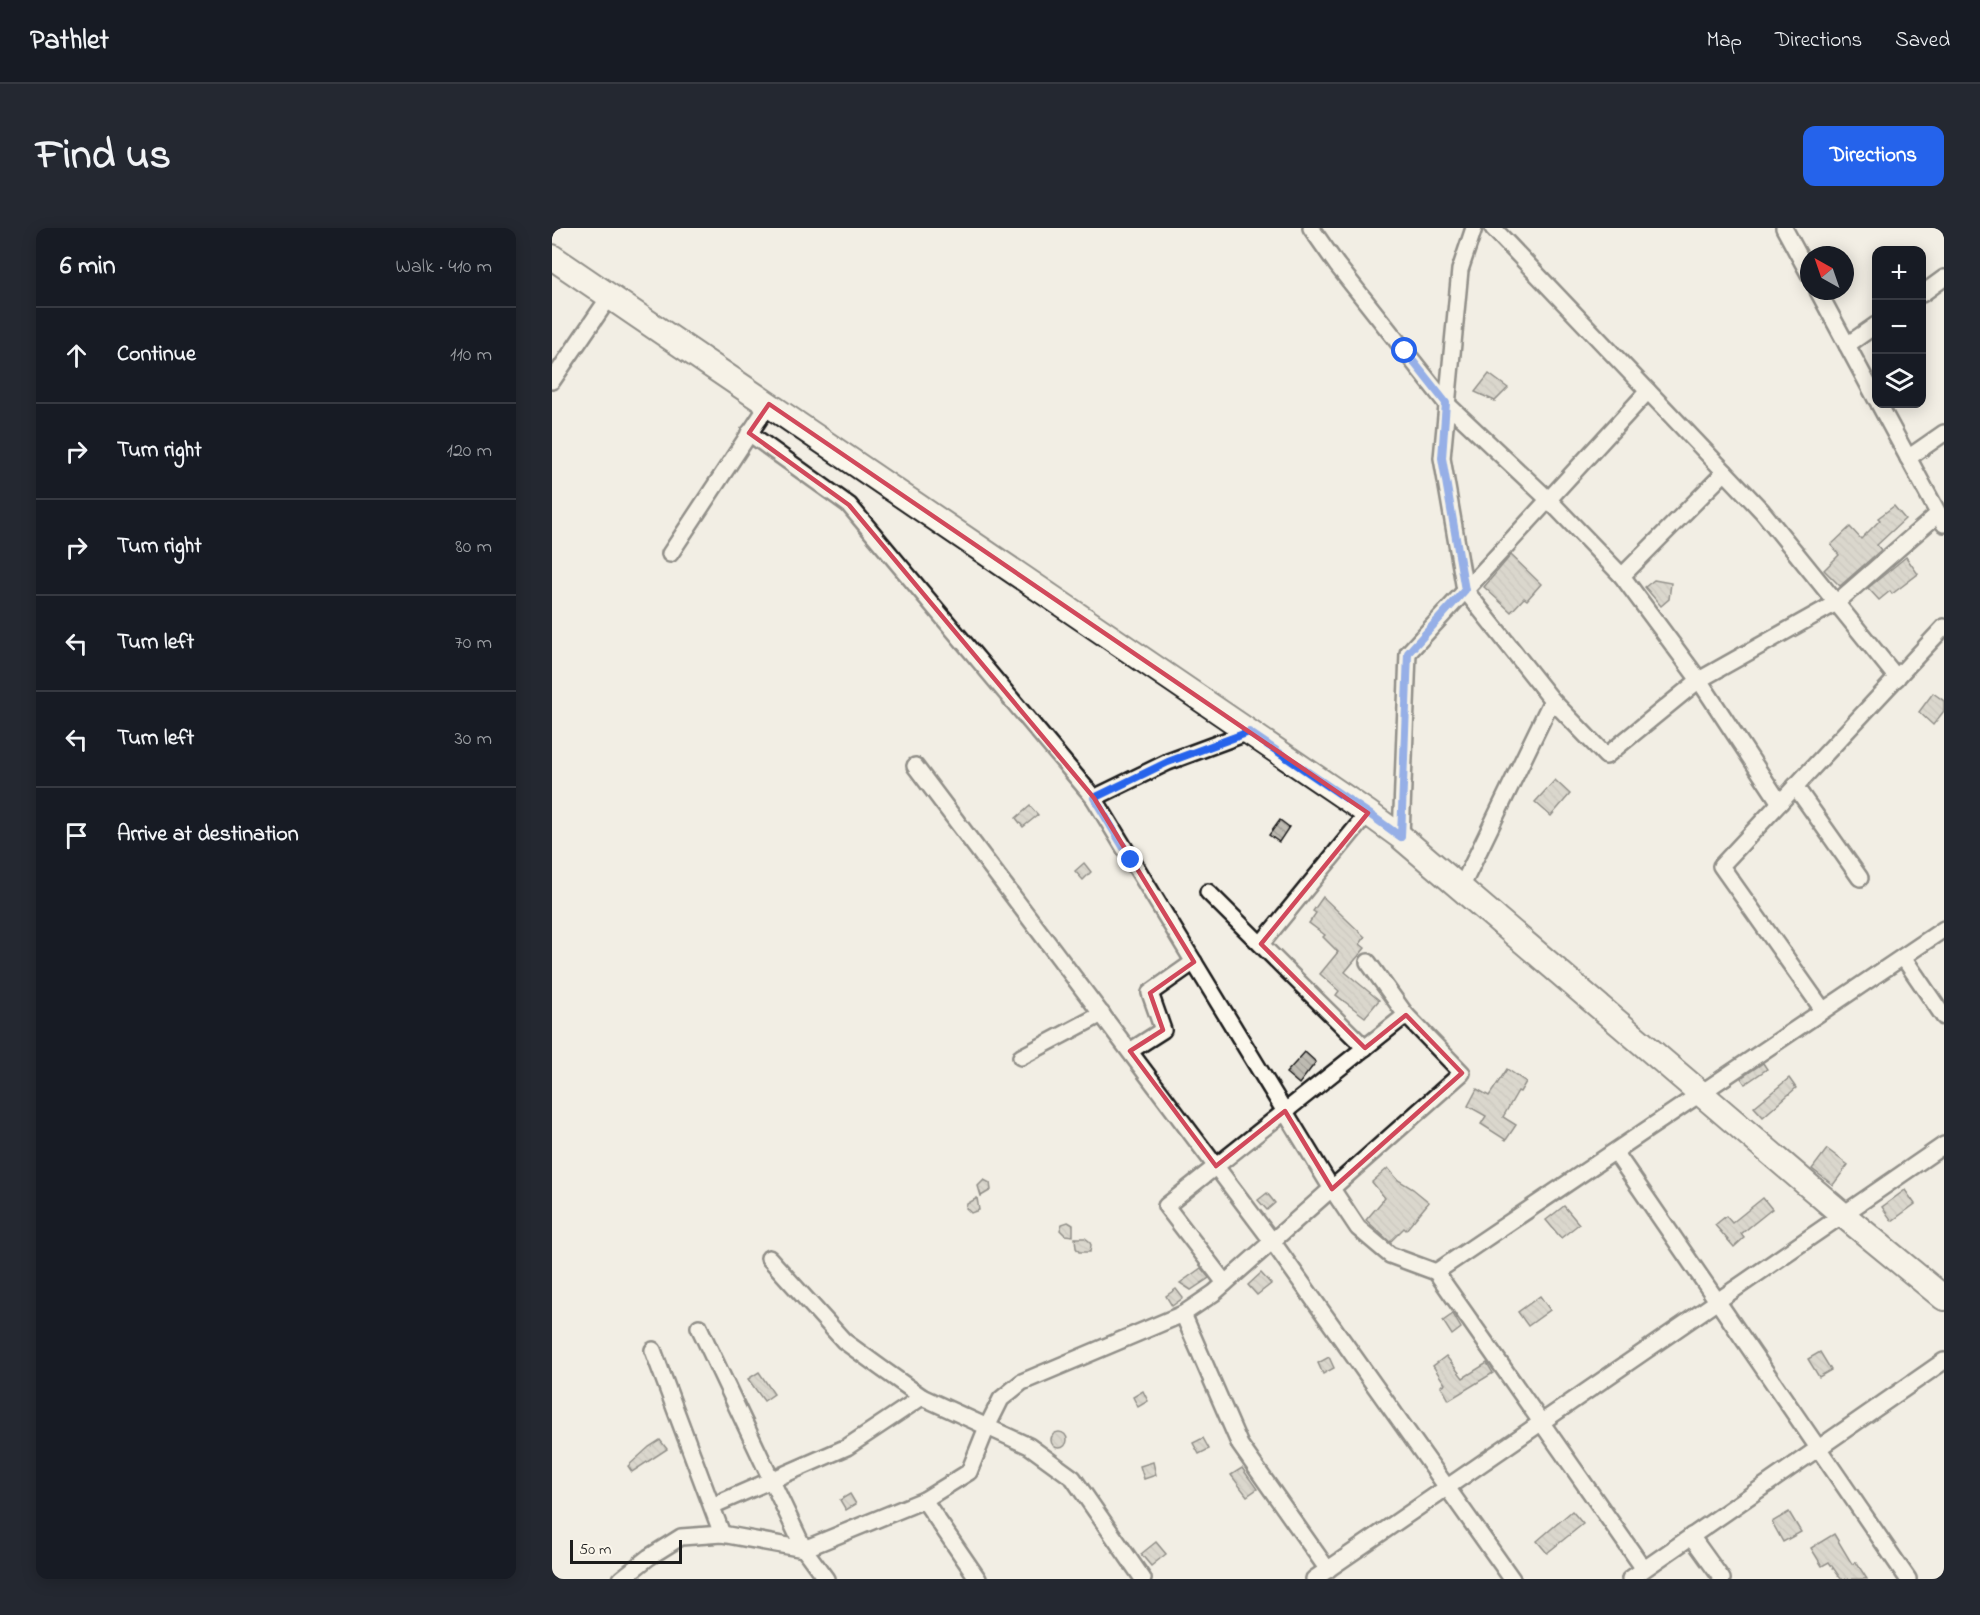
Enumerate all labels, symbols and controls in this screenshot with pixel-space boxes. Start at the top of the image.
text: Pathlet [30,21,109,62]
text: Map [1706,26,1742,56]
text: Directions [1775,26,1862,56]
text: Saved [1895,26,1950,56]
text: Find us [36,126,171,187]
button: Directions [1803,126,1944,186]
north arrow [1800,246,1854,300]
map controls [1872,246,1926,408]
button: + [1872,246,1926,300]
text: 6 min [60,248,116,286]
text: Walk · 410 m [396,253,492,282]
button: − [1872,300,1926,354]
route start [1391,337,1417,363]
icon: ahead [60,339,93,372]
text: Continue [117,339,196,371]
text: 110 m [450,341,492,370]
button: layers [1872,354,1926,408]
icon: right [60,435,93,468]
text: Turn right [117,435,202,467]
text: 120 m [447,437,492,466]
icon: right [60,531,93,564]
text: Turn right [117,531,202,563]
text: 80 m [455,533,492,562]
icon: left [60,627,93,660]
text: Turn left [117,627,194,659]
text: 70 m [455,629,492,658]
icon: left [60,723,93,756]
text: Turn left [117,723,194,755]
text: 30 m [455,725,492,754]
icon: arrive [60,819,93,852]
text: Arrive at destination [117,819,299,851]
route end [1117,846,1143,872]
scale bar [570,1537,682,1564]
text: 50 m [579,1538,611,1562]

